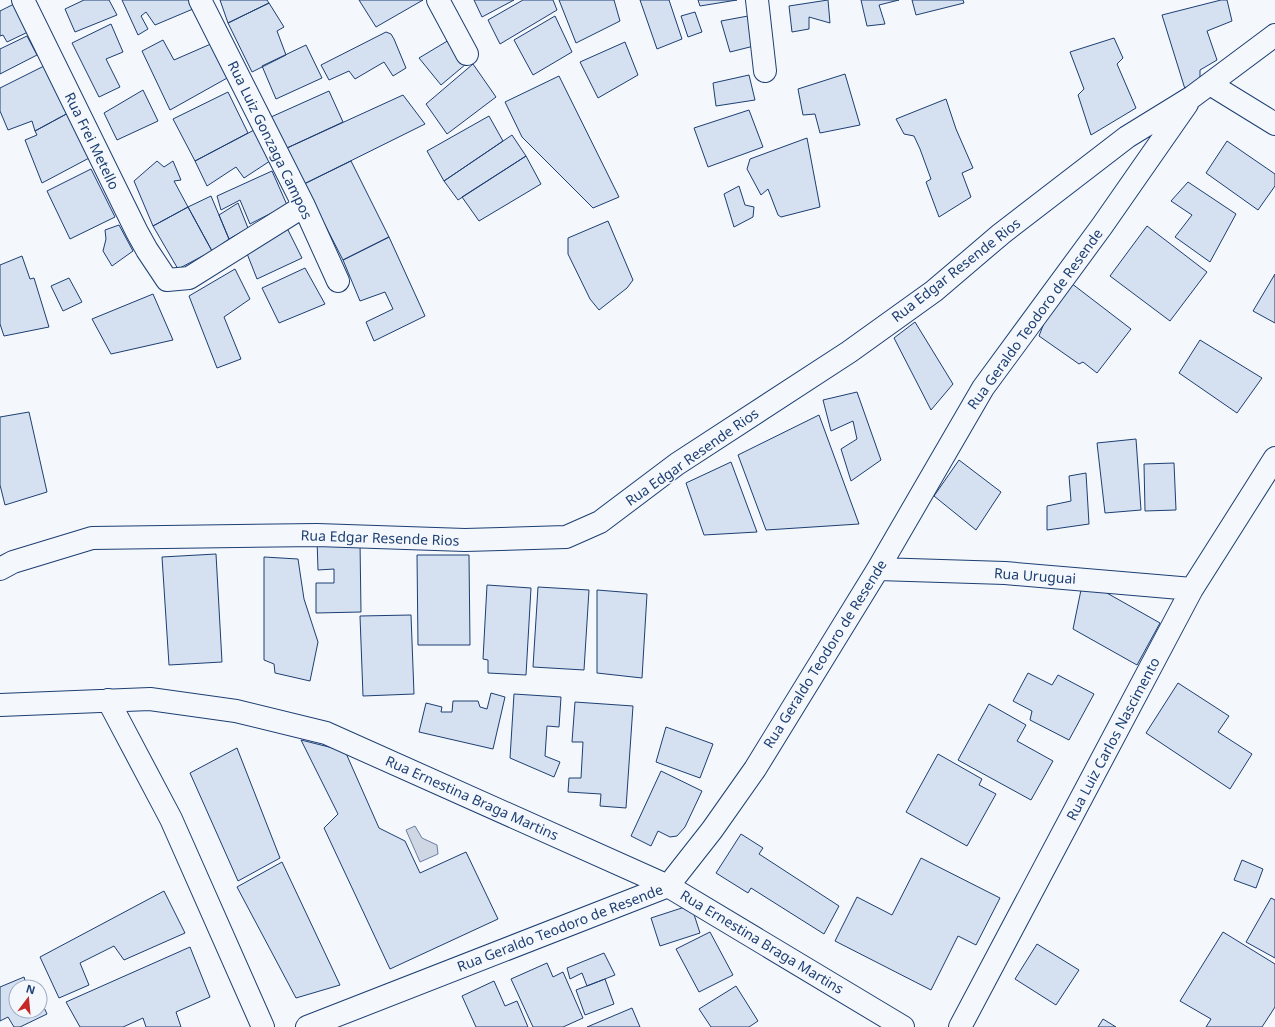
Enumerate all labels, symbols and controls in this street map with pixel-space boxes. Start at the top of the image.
street label: Rua Luiz Gonzaga Campos [224,57,317,222]
street label: Rua Frei Metello [61,89,124,193]
street label: Rua Edgar Resende Rios [887,213,1024,326]
street label: Rua Geraldo Teodoro de Resende [963,224,1107,413]
street label: Rua Edgar Resende Rios [621,403,762,510]
street label: Rua Edgar Resende Rios [300,525,460,550]
street label: Rua Geraldo Teodoro de Resende [758,556,891,752]
street label: Rua Uruguai [993,563,1077,588]
street label: Rua Luiz Carlos Nascimento [1061,654,1164,824]
street label: Rua Ernestina Braga Martins [383,751,562,844]
street label: Rua Geraldo Teodoro de Resende [454,879,666,976]
street label: Rua Ernestina Braga Martins [677,885,848,998]
north arrow [8,979,48,1019]
text: N [25,980,37,997]

